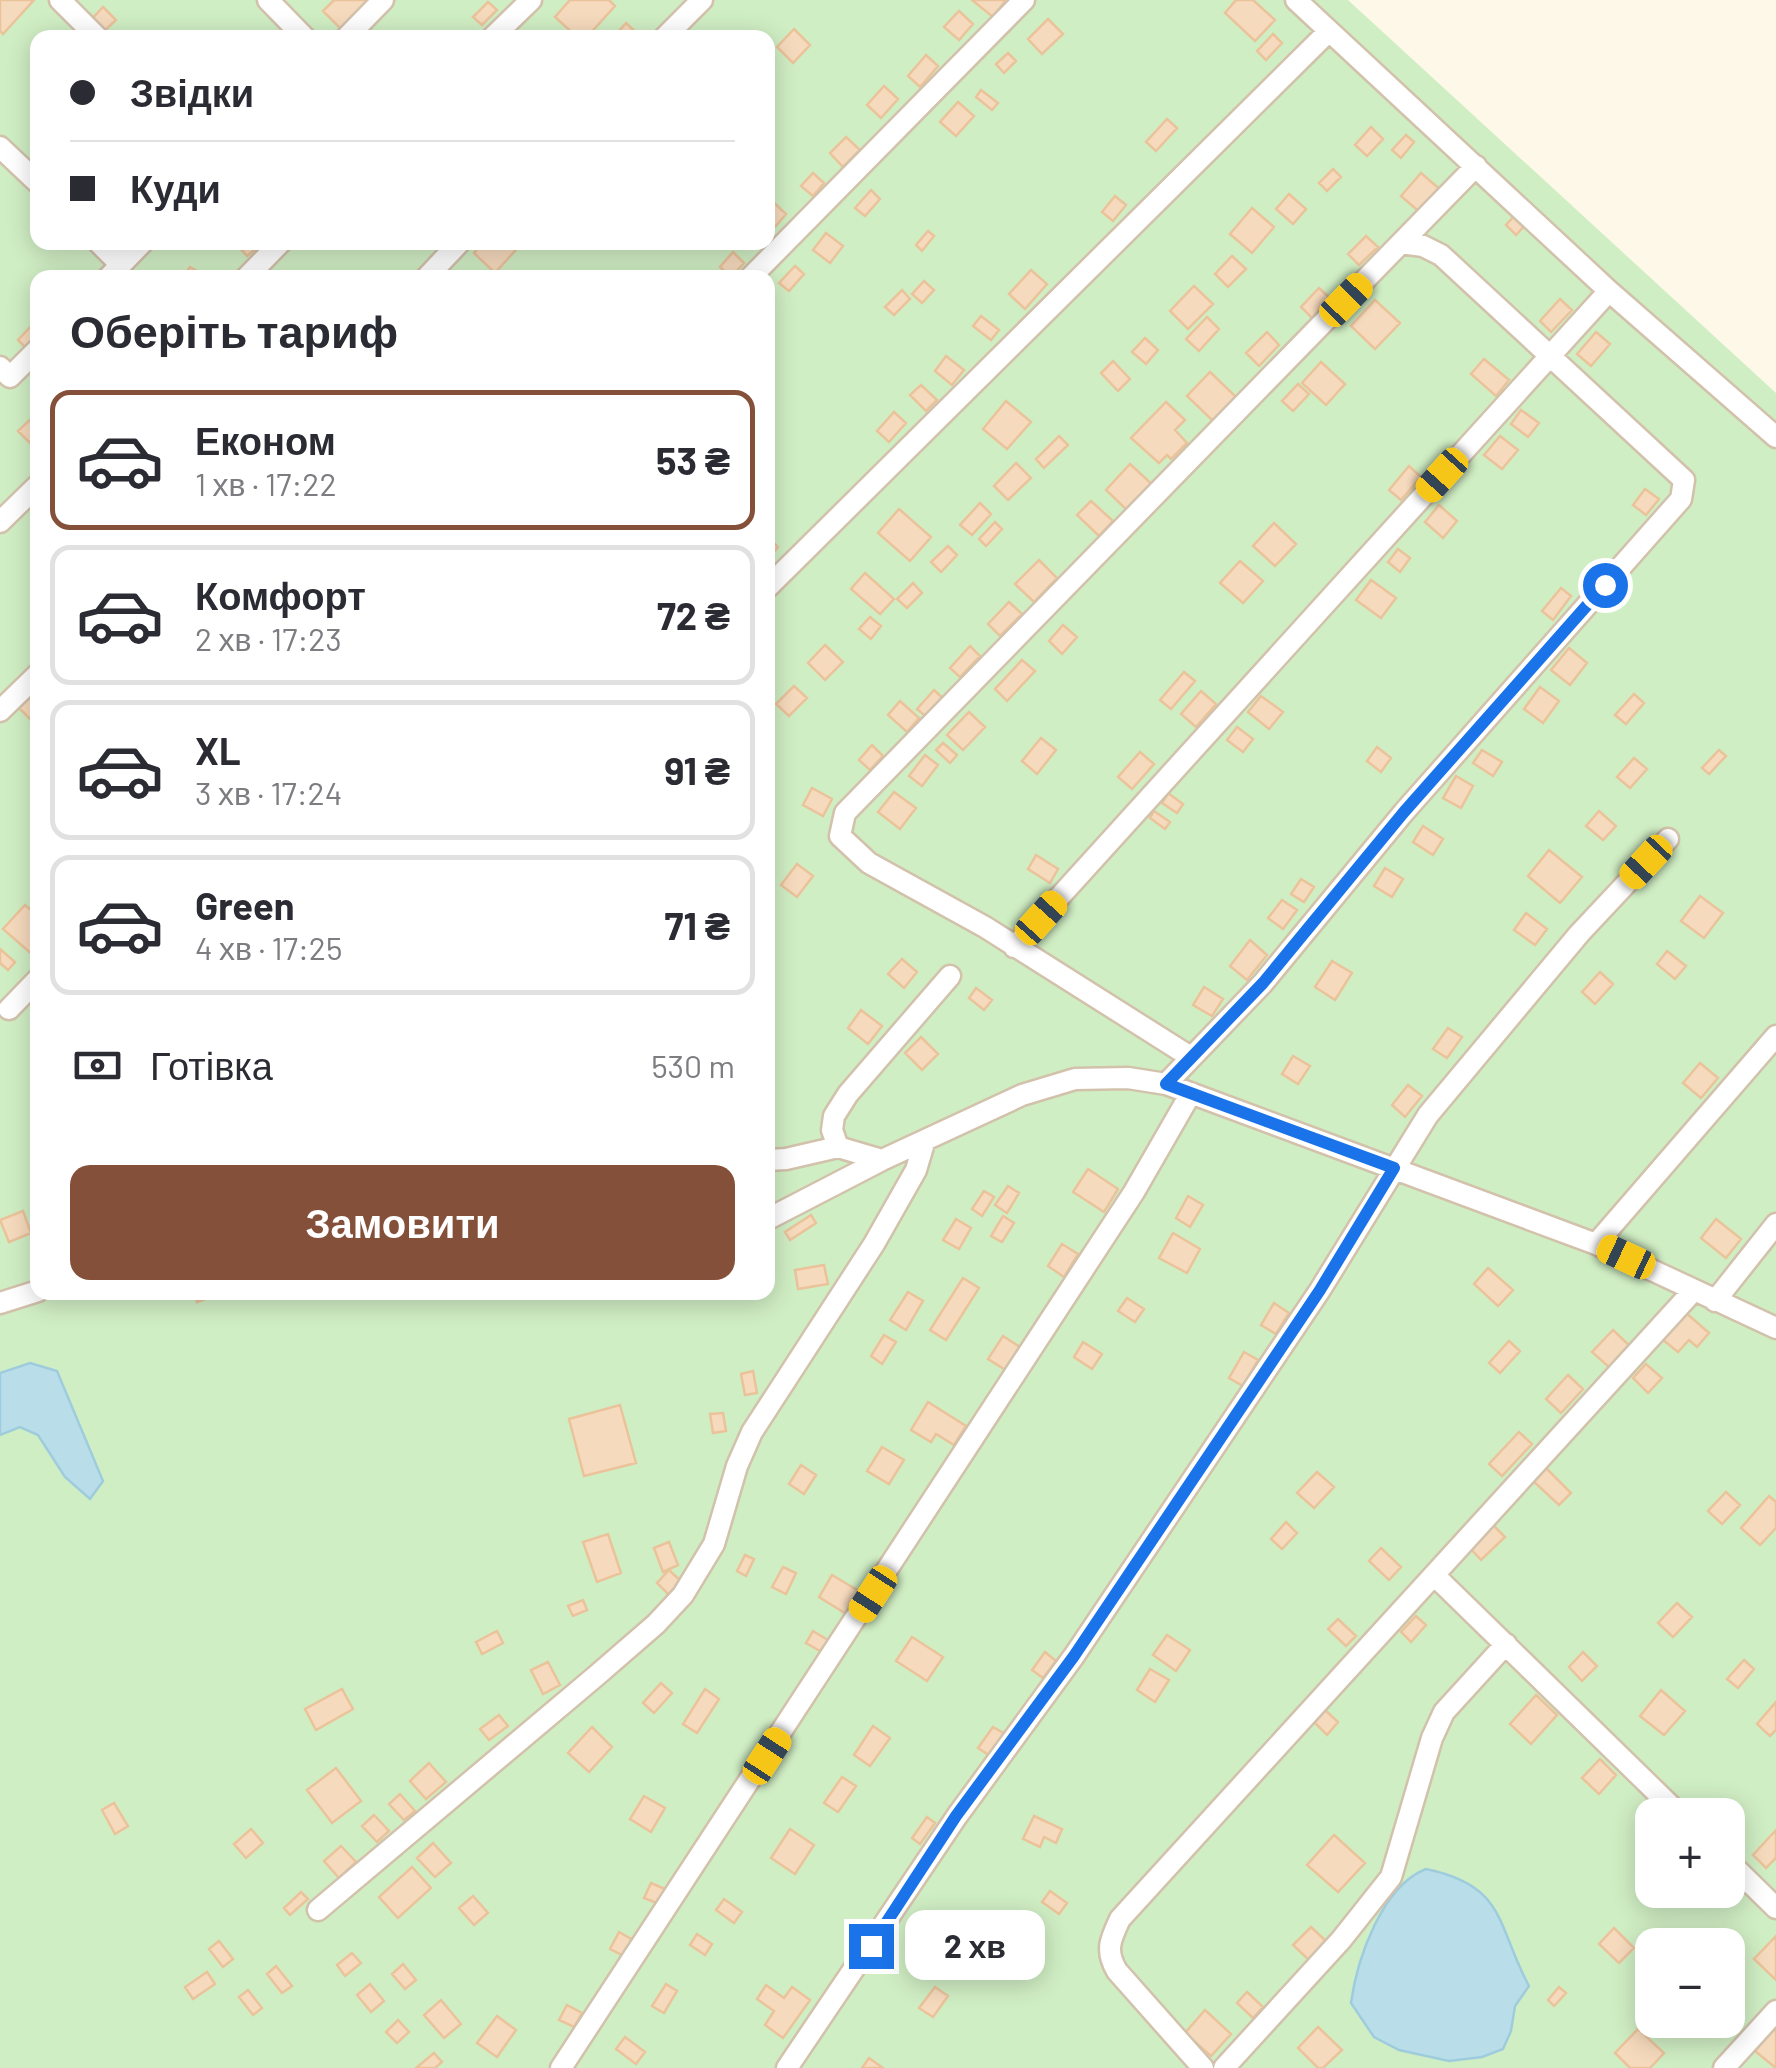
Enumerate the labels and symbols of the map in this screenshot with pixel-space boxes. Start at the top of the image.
car [1314,268,1378,332]
car [1411,443,1473,507]
route start [1583,563,1628,608]
car [1615,830,1677,894]
car [1010,886,1072,950]
car [1592,1231,1660,1283]
car [844,1561,902,1627]
car [738,1723,796,1789]
callout: 2 хв [906,1911,1046,1981]
route end [849,1924,894,1969]

